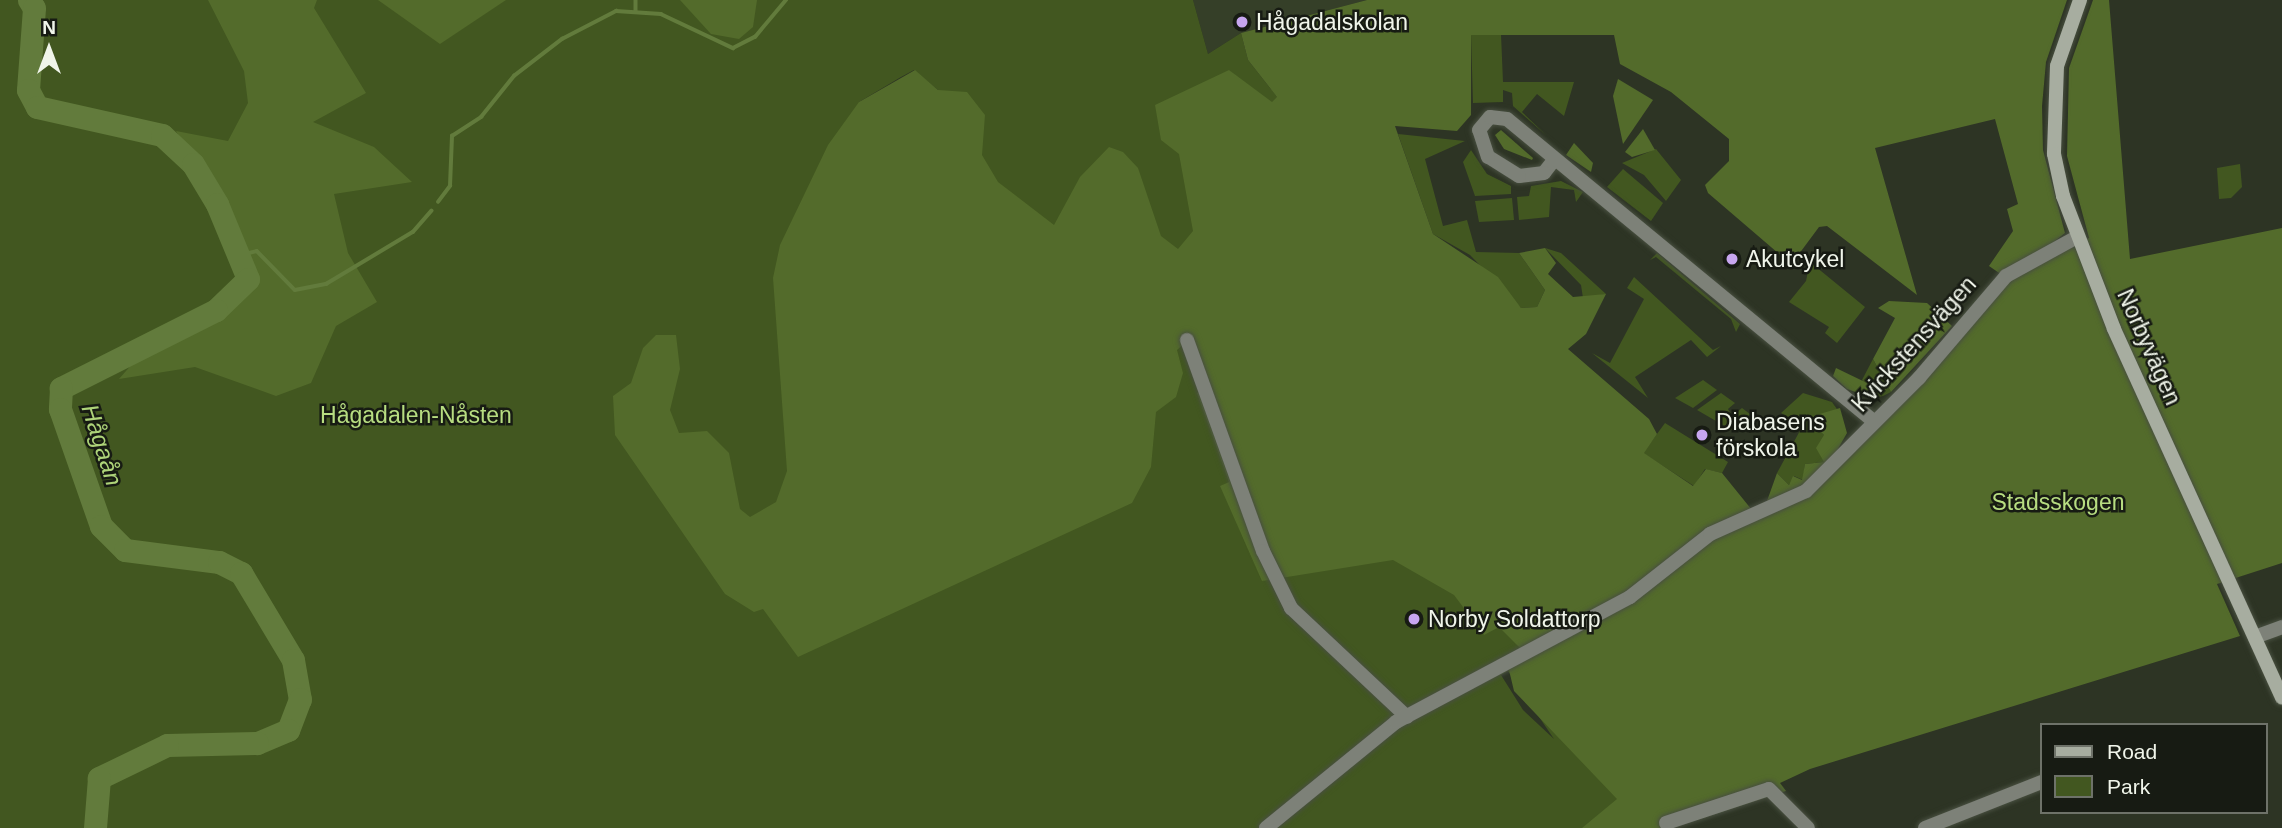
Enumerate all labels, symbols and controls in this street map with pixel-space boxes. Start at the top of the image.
place label: Hågadalskolan [1256,8,1408,36]
north arrow [14,14,84,84]
marker: Hågadalskolan [1234,14,1250,30]
text: N [42,17,56,38]
place label: Akutcykel [1746,245,1844,273]
marker: Akutcykel [1724,251,1740,267]
street label: Kvickstensvägen [1846,271,1982,417]
street label: Norbyvägen [2111,285,2187,409]
water label: Hågaån [75,401,129,489]
park label: Hågadalen-Nåsten [320,401,512,429]
place label: Diabasens förskola [1716,408,1825,462]
marker: Diabasens förskola [1694,427,1710,443]
park label: Stadsskogen [1992,488,2124,516]
place label: Norby Soldattorp [1428,605,1601,633]
marker: Norby Soldattorp [1406,611,1422,627]
legend [2040,723,2268,814]
text: Road [2107,740,2157,763]
text: Park [2107,775,2150,798]

